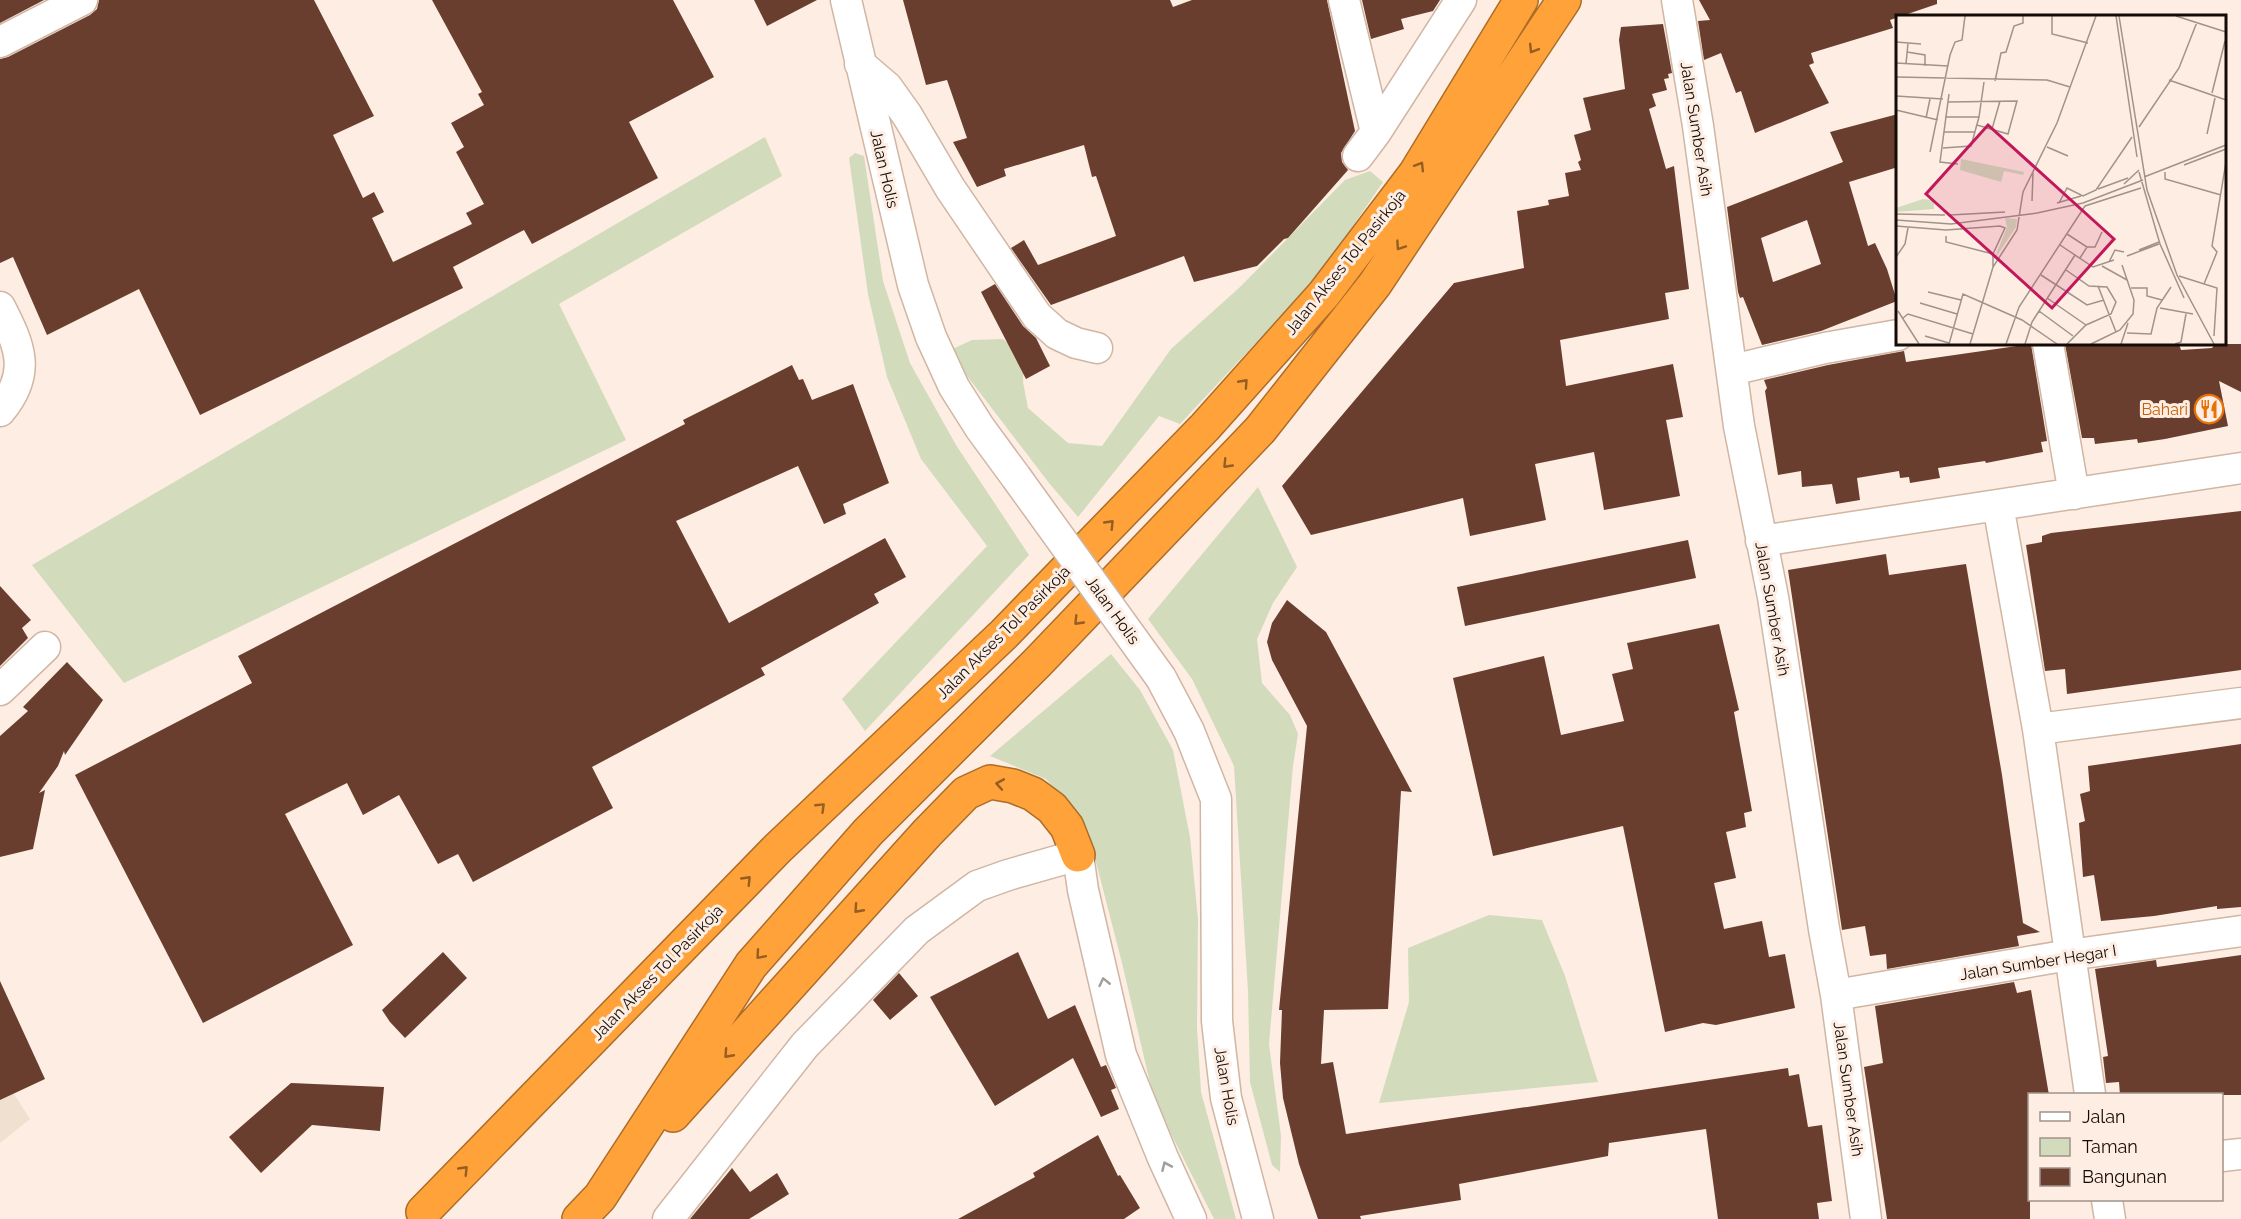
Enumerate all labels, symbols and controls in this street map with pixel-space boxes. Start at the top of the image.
inset map [1896,15,2226,345]
one-way arrow [1528,43,1540,53]
street label: Jalan Sumber Asih [1676,60,1717,198]
street label: Jalan Holis [866,128,903,210]
one-way arrow [1412,162,1424,172]
street label: Jalan Akses Tol Pasirkoja [1281,186,1410,339]
one-way arrow [1396,240,1408,250]
one-way arrow [1237,379,1248,390]
restaurant icon: Bahari [2193,393,2225,425]
place label: Bahari [2141,400,2188,419]
one-way arrow [1223,458,1234,468]
one-way arrow [1103,521,1114,532]
street label: Jalan Sumber Asih [1751,540,1794,678]
street label: Jalan Akses Tol Pasirkoja [933,562,1074,703]
street label: Jalan Holis [1082,573,1144,648]
one-way arrow [1074,614,1085,624]
one-way arrow [995,778,1005,790]
one-way arrow [814,804,825,815]
one-way arrow [740,876,751,887]
street label: Jalan Akses Tol Pasirkoja [588,901,727,1044]
one-way arrow [854,902,865,913]
street label: Jalan Sumber Hegar I [1958,941,2118,984]
one-way arrow [756,948,767,959]
one-way arrow [1099,977,1112,987]
street label: Jalan Sumber Asih [1830,1020,1867,1158]
street label: Jalan Holis [1210,1045,1243,1127]
one-way arrow [724,1047,735,1058]
legend [2028,1093,2223,1201]
text: Jalan [2082,1106,2126,1127]
text: Taman [2082,1136,2138,1157]
one-way arrow [1162,1161,1174,1172]
text: Bangunan [2082,1166,2167,1187]
one-way arrow [457,1167,468,1178]

